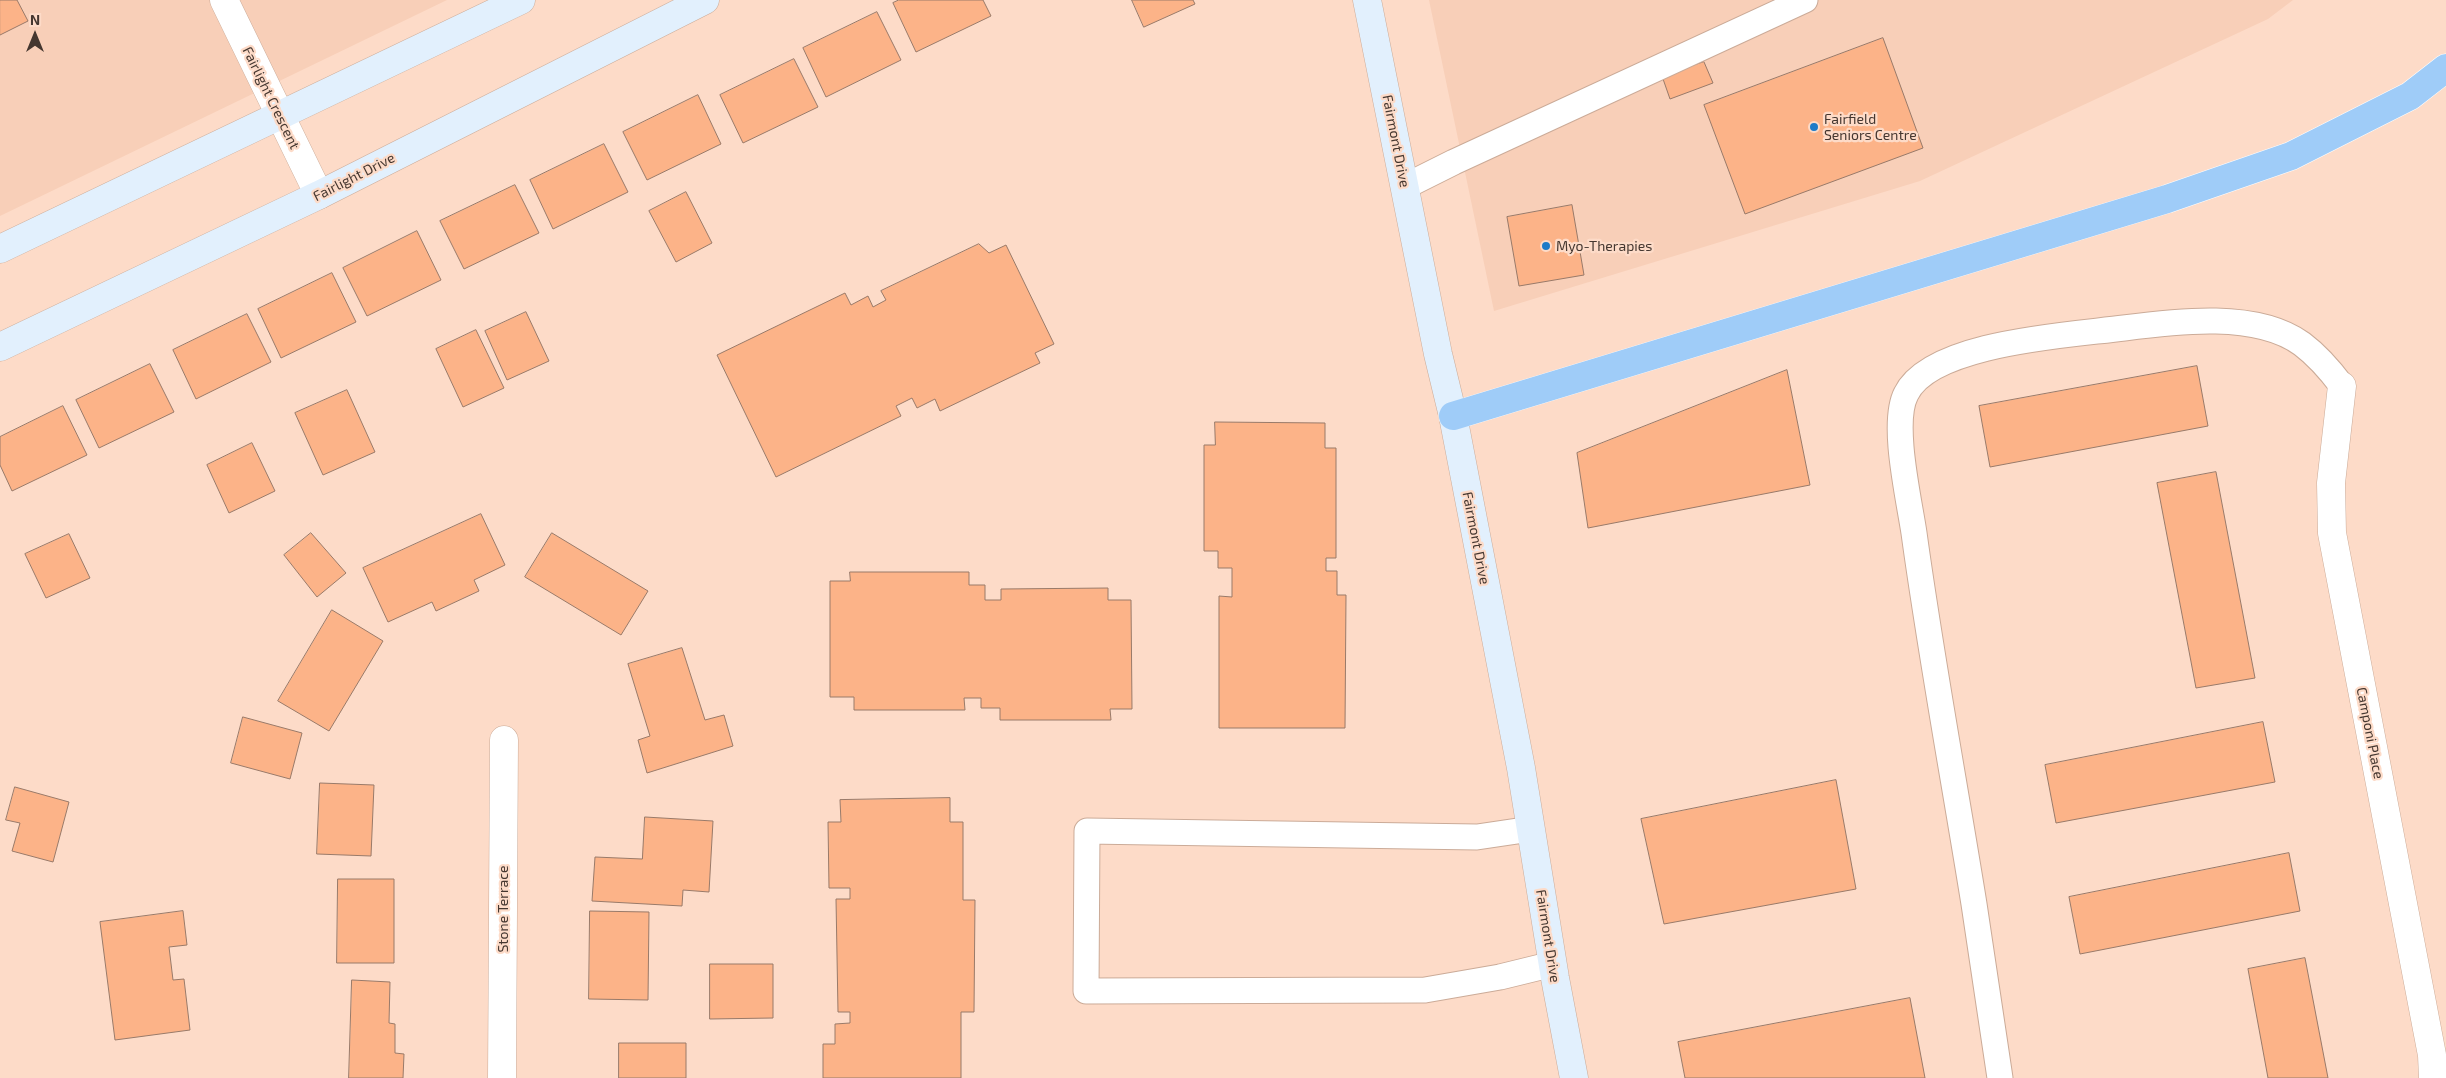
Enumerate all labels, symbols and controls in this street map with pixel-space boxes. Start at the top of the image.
north arrow [10,10,60,60]
text: N [30,11,40,28]
street label: Fairlight Crescent [239,44,303,152]
street label: Fairmont Drive [1379,93,1413,189]
place label: Fairfield Seniors Centre [1824,111,1917,144]
marker: Fairfield Seniors Centre [1808,121,1820,133]
street label: Fairlight Drive [310,149,398,205]
place label: Myo-Therapies [1556,238,1652,254]
marker: Myo-Therapies [1540,240,1552,252]
street label: Fairmont Drive [1459,490,1493,586]
street label: Camponi Place [2353,686,2387,780]
street label: Stone Terrace [495,865,511,953]
street label: Fairmont Drive [1532,888,1564,984]

